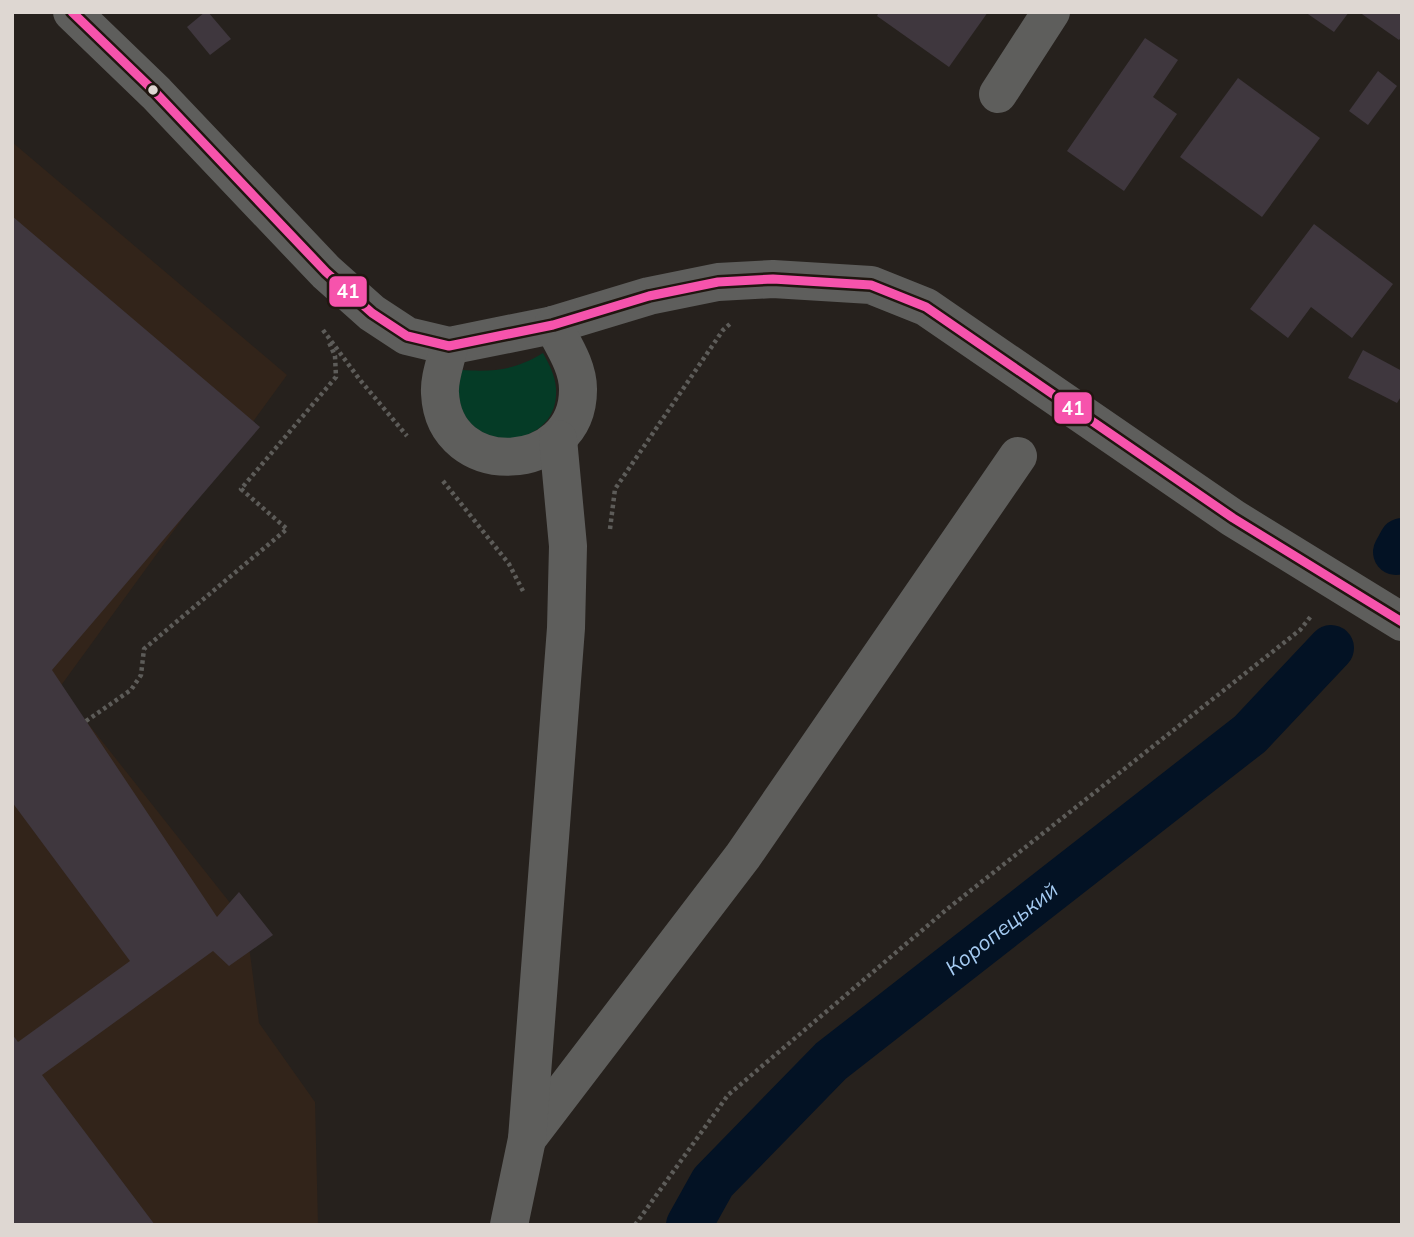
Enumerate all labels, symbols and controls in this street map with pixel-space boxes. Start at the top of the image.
unlabelled marker [146,83,160,97]
line badge: 41 [328,275,368,308]
text: 41 [337,279,359,303]
line badge: 41 [1053,391,1093,425]
text: 41 [1062,396,1084,420]
water label: Коропецький [940,876,1063,980]

